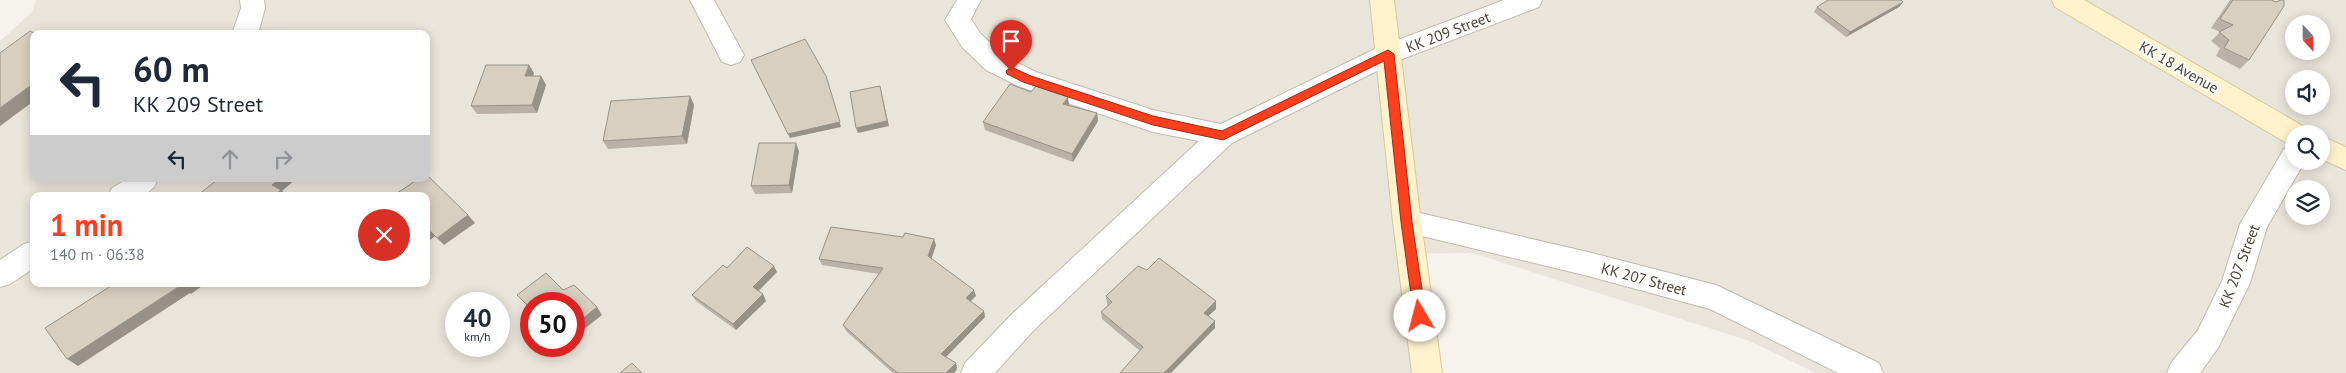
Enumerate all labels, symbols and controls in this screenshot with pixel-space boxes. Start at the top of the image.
street label: KK 209 Street [1403,7,1493,57]
north arrow [2285,15,2330,60]
map controls [2285,15,2330,225]
pin [990,20,1032,71]
icon: arrive [997,27,1025,55]
street label: KK 18 Avenue [2136,37,2222,97]
text: 60 m [133,46,210,92]
icon: left [50,50,115,115]
button: sound [2285,70,2330,115]
text: KK 209 Street [133,90,263,118]
button: search [2285,125,2330,170]
icon: left [163,145,191,173]
icon: ahead [216,145,244,173]
icon: right [269,145,297,173]
button: layers [2285,180,2330,225]
text: 1 min [50,205,123,244]
button: close [358,209,410,261]
street label: KK 207 Street [2214,222,2264,310]
text: 140 m · 06:38 [50,244,145,264]
street label: KK 207 Street [1599,258,1689,300]
position arrow [1393,289,1445,341]
speed limit sign: 50 [520,292,585,357]
text: 40 [463,302,492,334]
text: km/h [464,329,491,344]

